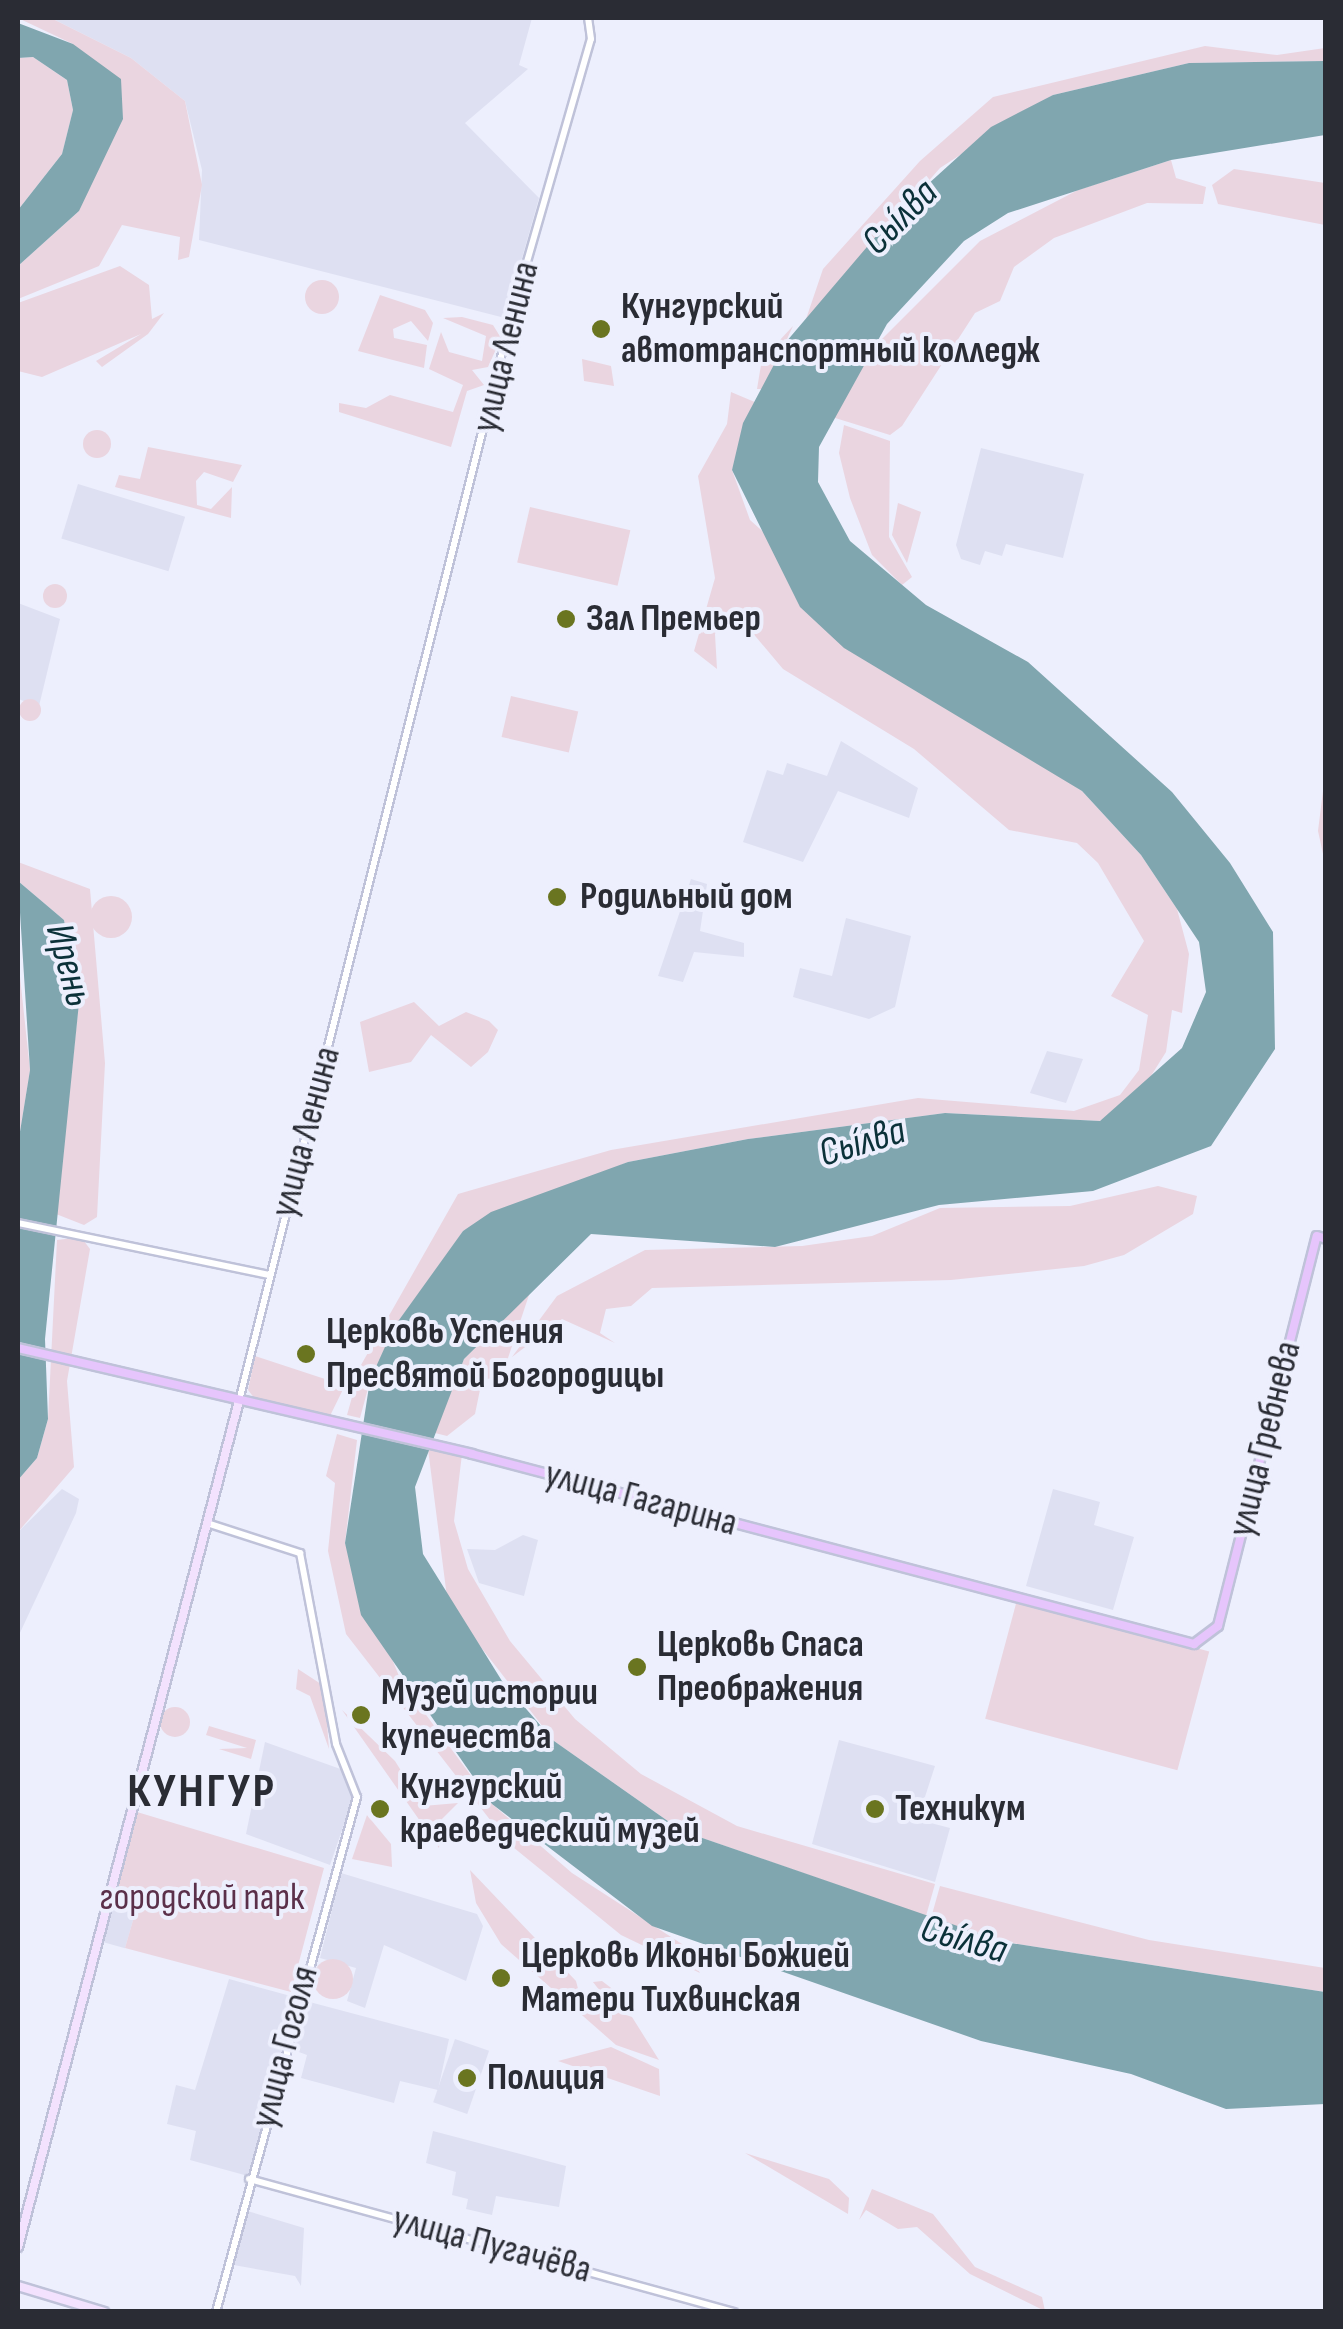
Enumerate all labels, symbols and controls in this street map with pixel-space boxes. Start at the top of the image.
water label: Сы́лва [852,169,948,265]
street label: улица Ленина [463,257,549,437]
place label: Кунгурский автотранспортный колледж [621,284,1040,373]
marker: Кунгурский автотранспортный колледж [590,318,612,340]
place label: Зал Премьер [586,596,761,642]
marker: Зал Премьер [555,608,577,630]
place label: Родильный дом [580,874,793,920]
marker: Родильный дом [544,884,570,910]
water label: Ирень [35,918,103,1012]
street label: улица Ленина [261,1042,351,1222]
water label: Сы́лва [813,1106,911,1178]
place label: Церковь Успения Пресвятой Богородицы [326,1309,664,1398]
street label: улица Гребнева [1219,1337,1311,1541]
marker: Церковь Успения Пресвятой Богородицы [295,1343,317,1365]
street label: улица Гагарина [540,1451,742,1547]
place label: Церковь Спаса Преображения [657,1622,864,1712]
marker: Церковь Спаса Преображения [626,1656,648,1678]
place label: Музей истории купечества [381,1670,598,1760]
marker: Музей истории купечества [350,1704,372,1726]
district label: КУНГУР [127,1763,277,1821]
place label: Кунгурский краеведческий музей [400,1764,700,1854]
place label: Техникум [895,1786,1025,1832]
marker: Кунгурский краеведческий музей [369,1798,391,1820]
marker: Техникум [864,1798,886,1820]
park label: городской парк [100,1875,304,1921]
water label: Сы́лва [915,1904,1013,1974]
place label: Церковь Иконы Божией Матери Тихвинская [521,1933,850,2022]
street label: улица Гоголя [242,1961,328,2133]
marker: Церковь Иконы Божией Матери Тихвинская [490,1967,512,1989]
place label: Полиция [487,2055,605,2101]
marker: Полиция [456,2067,478,2089]
street label: улица Пугачёва [388,2197,596,2293]

